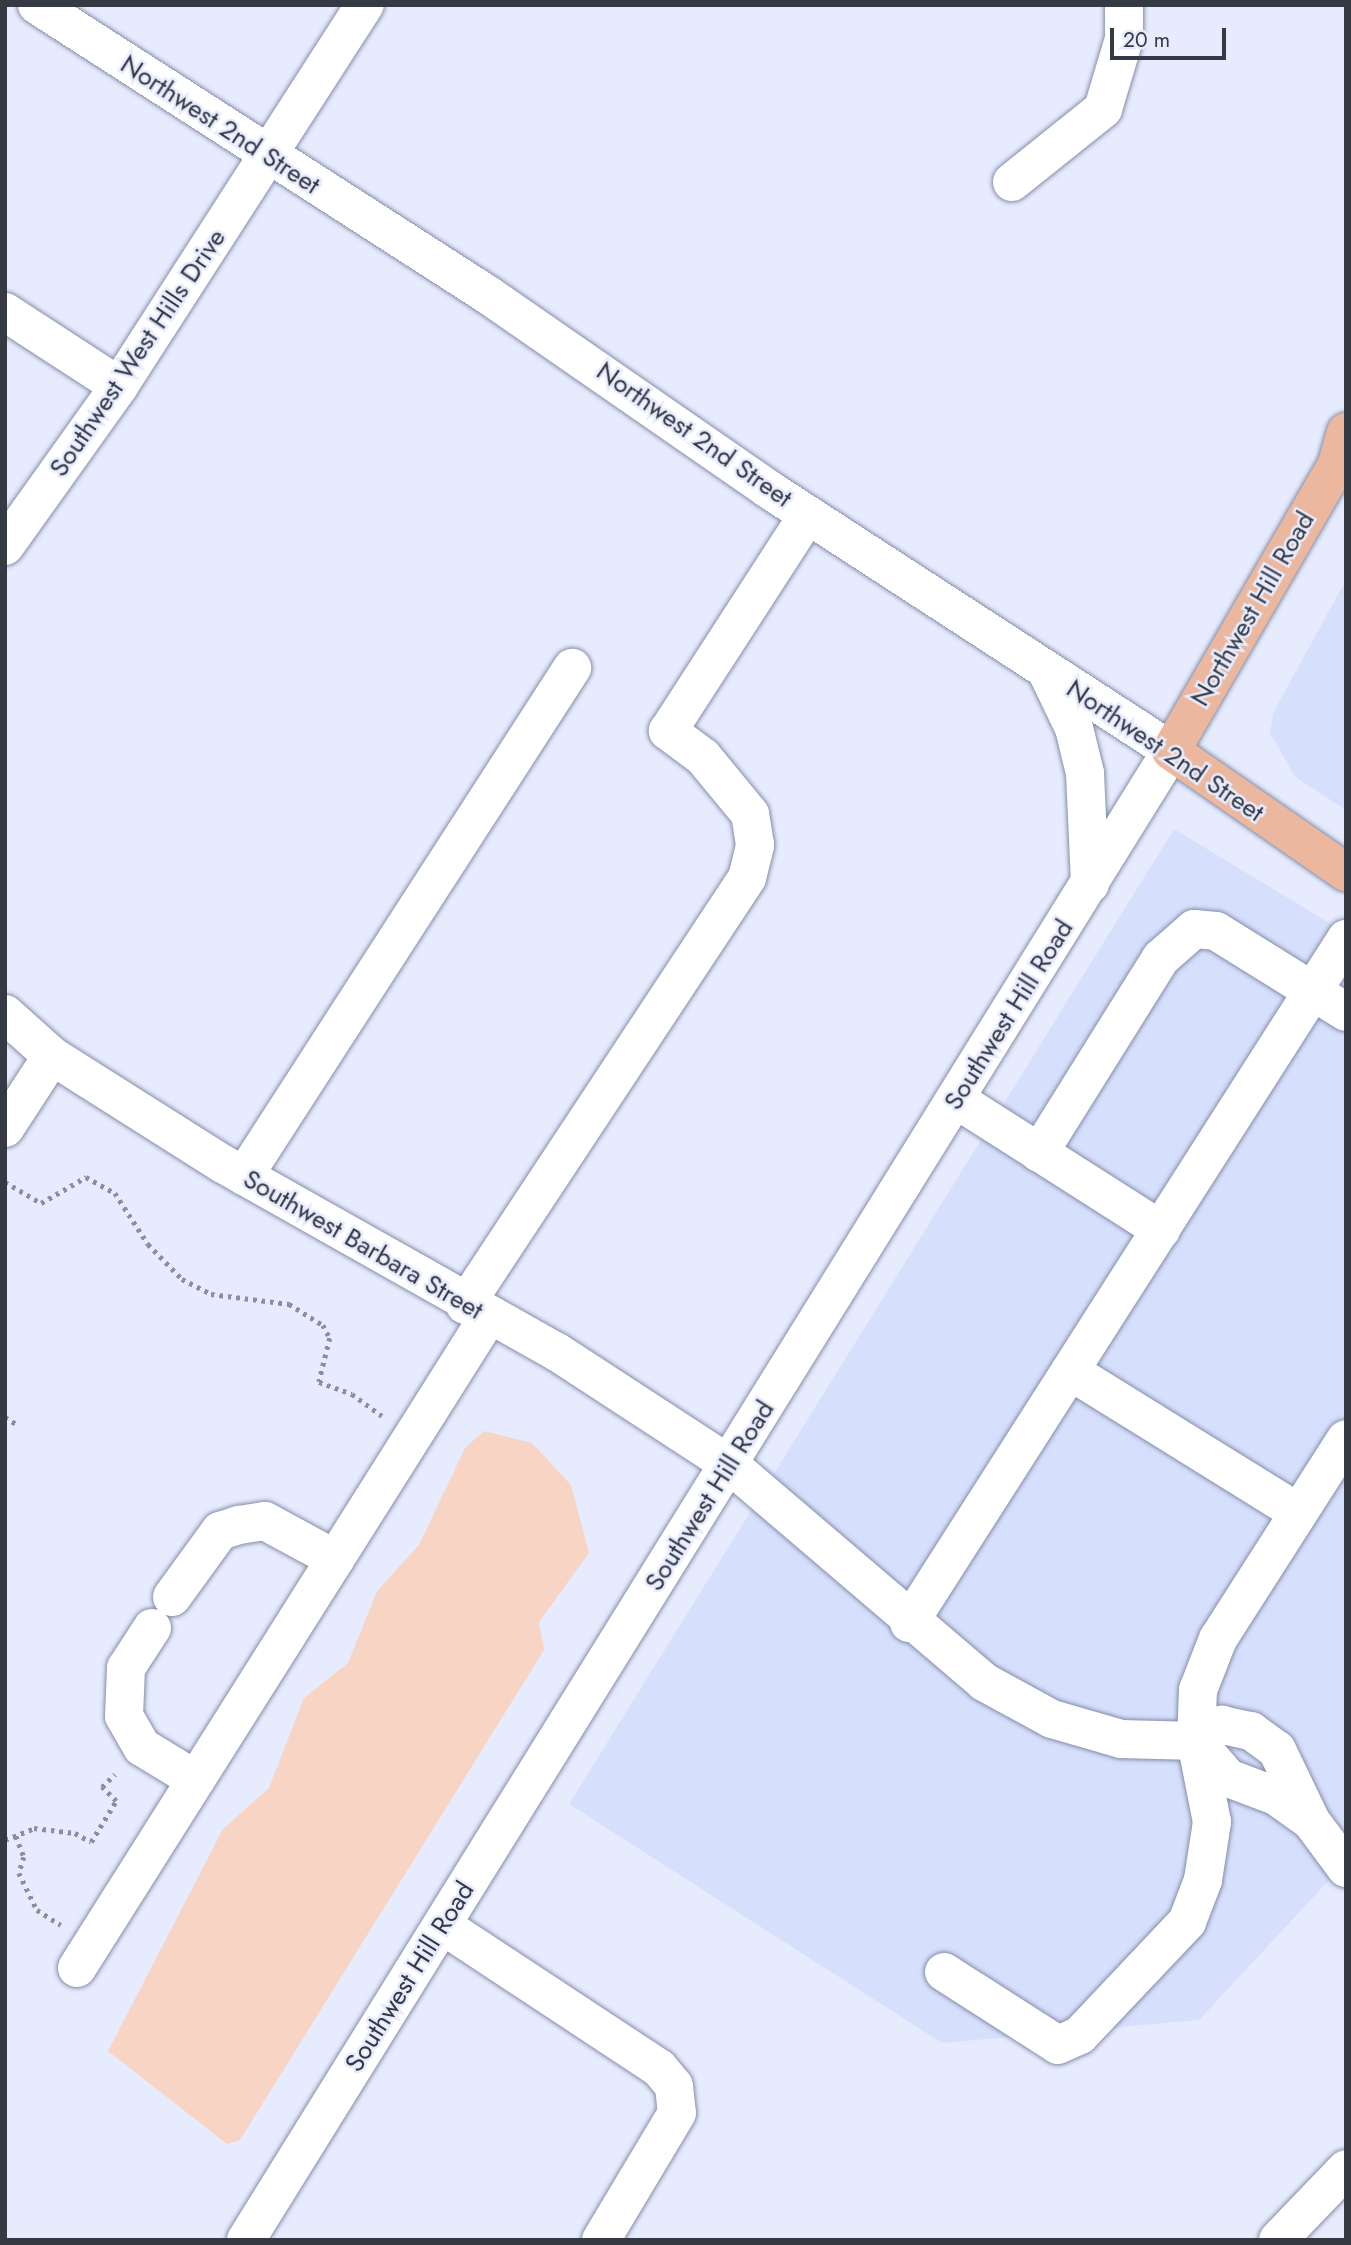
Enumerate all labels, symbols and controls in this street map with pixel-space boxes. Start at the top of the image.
scale bar [1113,14,1228,58]
text: 20 m [1123,25,1170,55]
street label: Northwest 2nd Street [115,49,325,201]
street label: Southwest West Hills Drive [43,223,233,483]
street label: Northwest 2nd Street [590,356,798,514]
street label: Northwest Hill Road [1185,506,1321,712]
street label: Northwest 2nd Street [1060,673,1270,829]
street label: Southwest Hill Road [938,914,1080,1116]
street label: Southwest Barbara Street [238,1164,488,1326]
street label: Southwest Hill Road [639,1395,781,1597]
street label: Southwest Hill Road [339,1876,481,2078]

